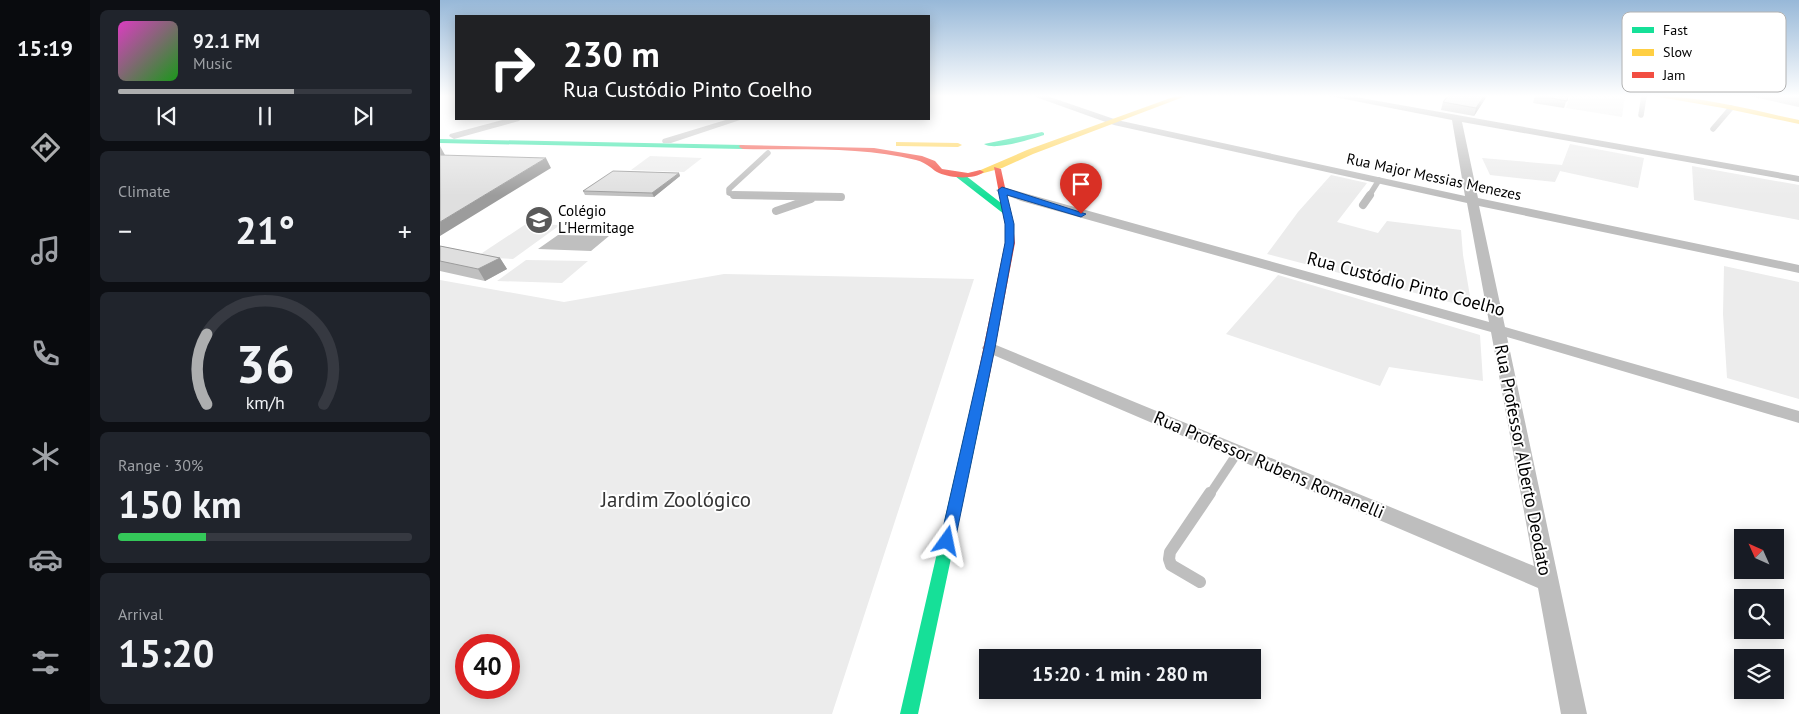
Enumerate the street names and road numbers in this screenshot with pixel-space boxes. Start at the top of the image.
street label: Rua Major Messias Menezes [1345,149,1523,204]
street label: Rua Custódio Pinto Coelho [1305,246,1508,321]
street label: Rua Professor Alberto Deodato [1490,342,1557,577]
street label: Rua Professor Rubens Romanelli [1151,405,1388,524]

